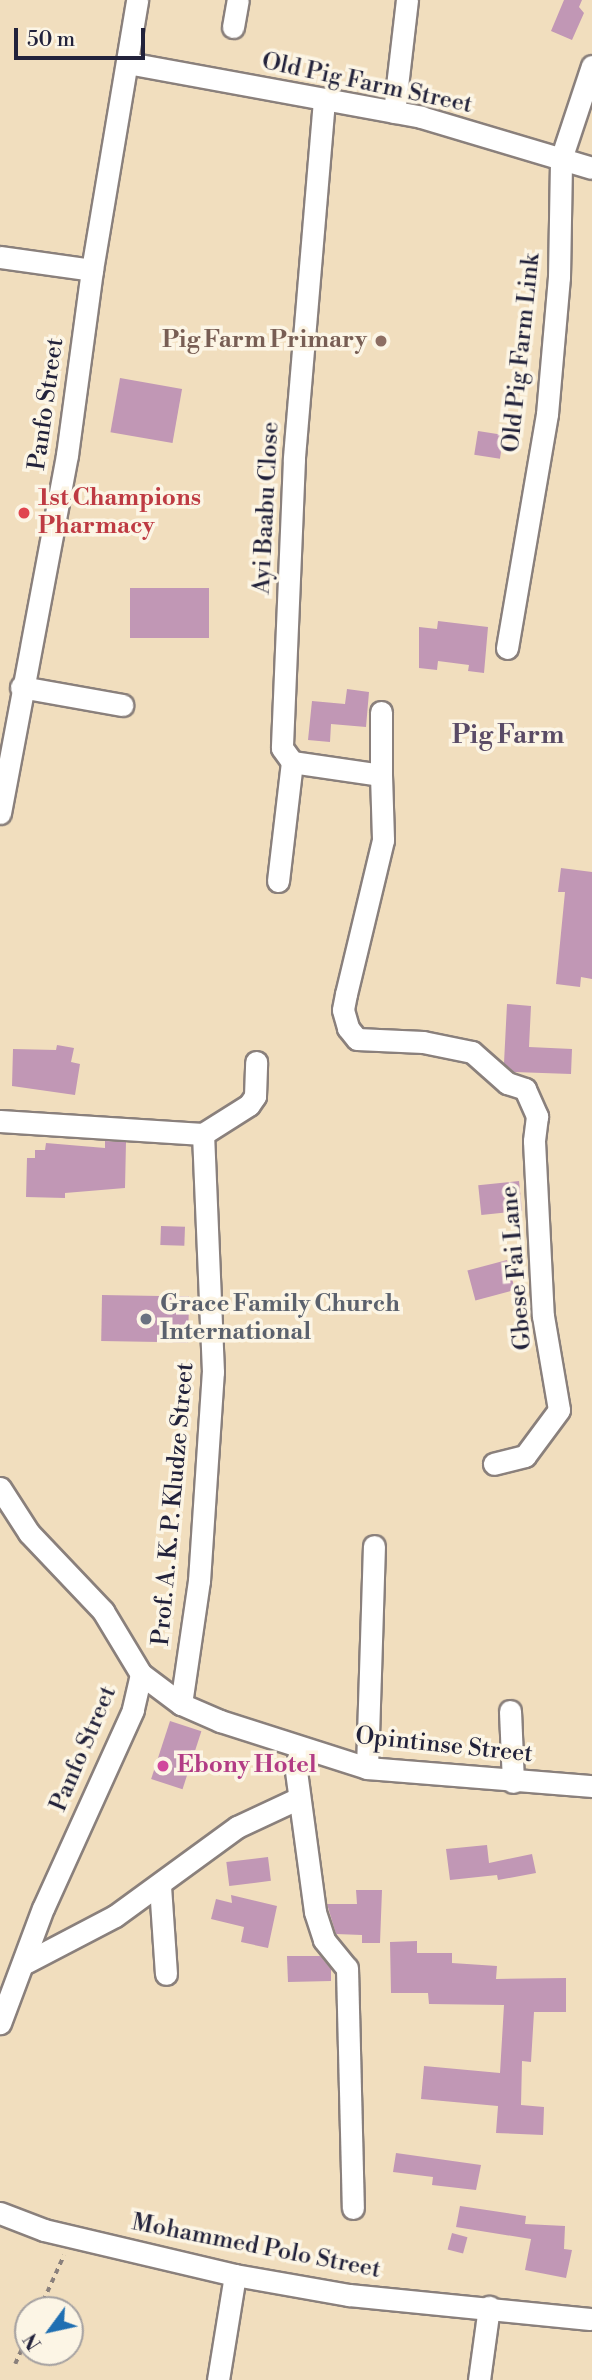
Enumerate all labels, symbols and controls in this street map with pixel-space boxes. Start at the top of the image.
scale bar [18,14,149,58]
text: 50 m [27,27,75,53]
street label: Old Pig Farm Street [259,48,475,120]
street label: Old Pig Farm Link [497,252,547,454]
place label: Pig Farm Primary [162,327,367,355]
marker: Pig Farm Primary [373,333,389,349]
street label: Panfo Street [23,336,71,472]
street label: Ayi Baabu Close [248,421,286,595]
place label: 1st Champions Pharmacy [38,485,201,541]
marker: 1st Champions Pharmacy [16,505,32,521]
district label: Pig Farm [452,720,564,752]
street label: Gbese Fai Lane [495,1185,539,1351]
place label: Grace Family Church International [160,1291,400,1347]
marker: Grace Family Church International [138,1311,154,1327]
street label: Prof. A. K. P. Kludze Street [147,1361,201,1647]
street label: Panfo Street [45,1682,123,1816]
street label: Opintinse Street [354,1722,534,1770]
place label: Ebony Hotel [177,1752,317,1780]
marker: Ebony Hotel [155,1758,171,1774]
street label: Mohammed Polo Street [129,2209,383,2285]
north arrow [14,2296,84,2366]
text: N [19,2329,47,2354]

